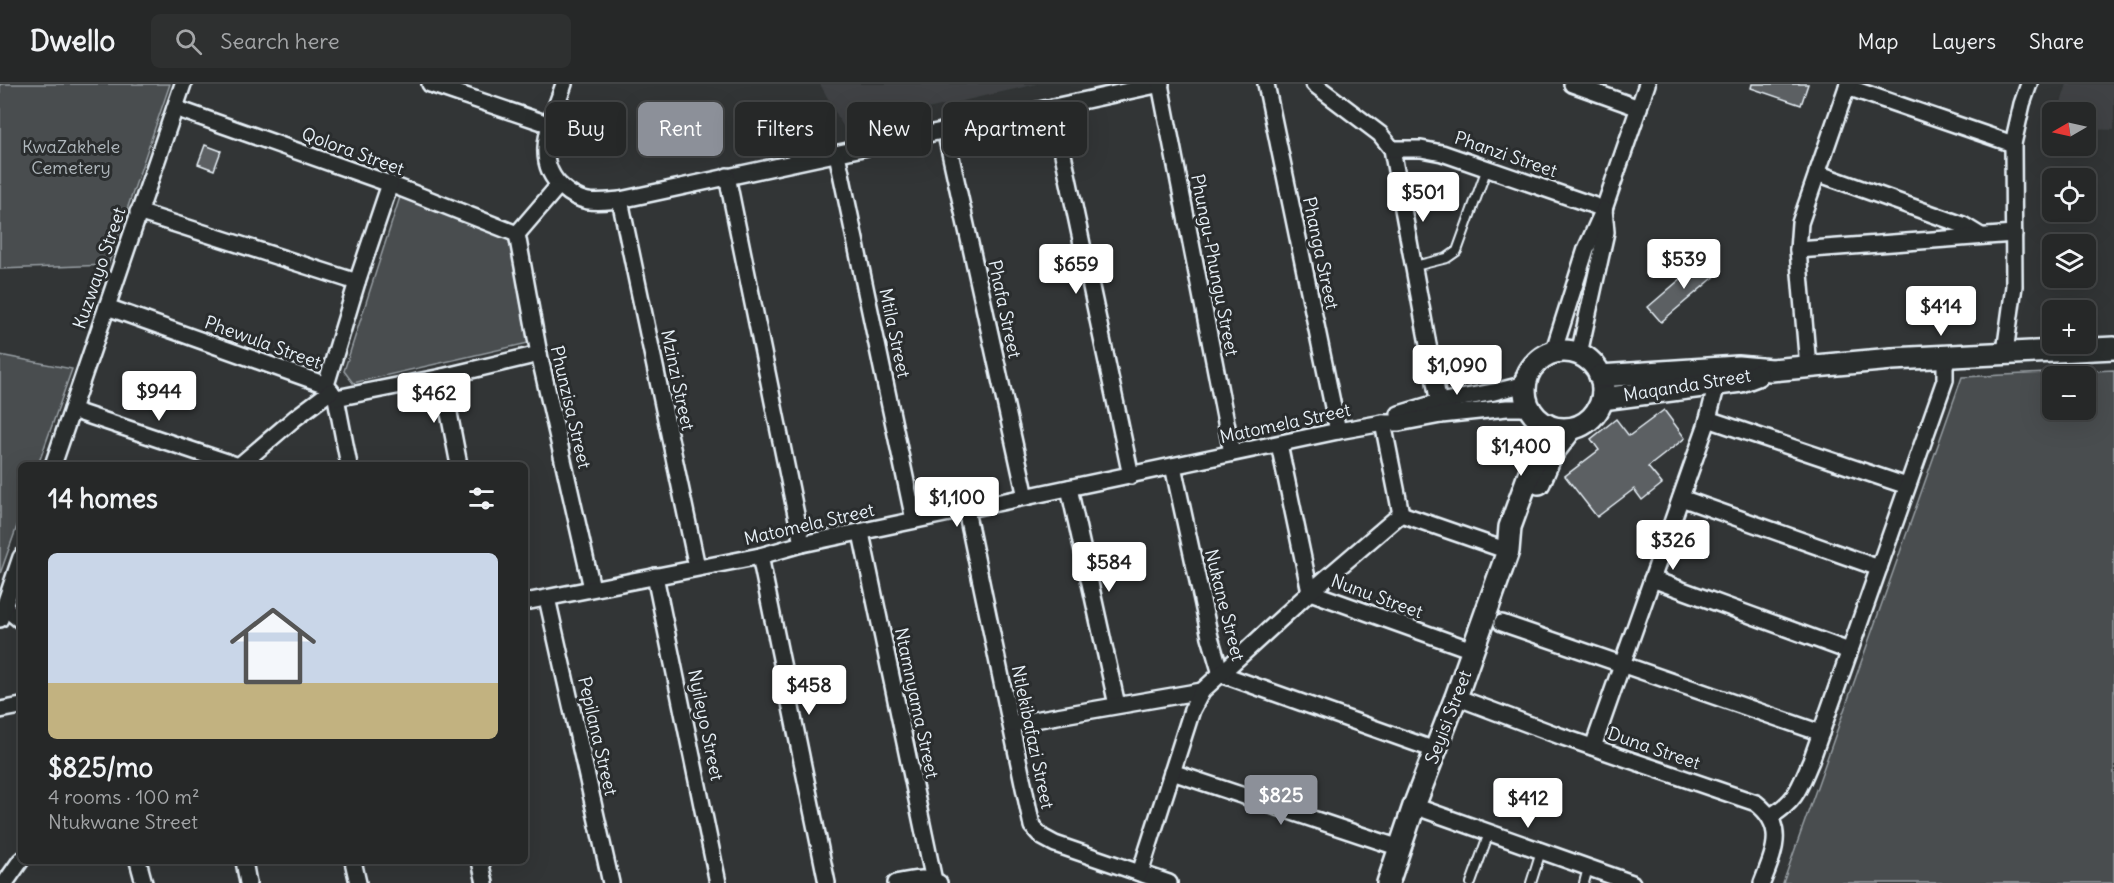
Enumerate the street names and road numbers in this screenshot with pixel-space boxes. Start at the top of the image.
street label: Qolora Street [299,122,407,180]
street label: Phanzi Street [1452,126,1560,182]
street label: Phungu-Phungu Street [1186,172,1244,358]
street label: Phanga Street [1298,195,1344,311]
street label: Kuzwayo Street [67,204,131,332]
street label: Phafa Street [983,258,1027,360]
street label: Mtila Street [874,286,916,380]
street label: Phewula Street [202,310,324,374]
street label: Mzinzi Street [656,327,700,433]
street label: Phunzisa Street [546,343,596,471]
street label: Maqanda Street [1622,364,1752,406]
street label: Matomela Street [1218,398,1352,448]
street label: Matomela Street [742,498,876,550]
street label: Nukane Street [1200,547,1250,663]
street label: Nunu Street [1328,569,1426,623]
street label: Ntamnyama Street [890,625,944,781]
street label: Ntlekibafazi Street [1007,663,1059,811]
street label: Nyileyo Street [683,667,729,783]
street label: Seyisi Street [1420,667,1476,767]
street label: Pepilana Street [573,674,623,798]
street label: Duna Street [1605,721,1703,775]

